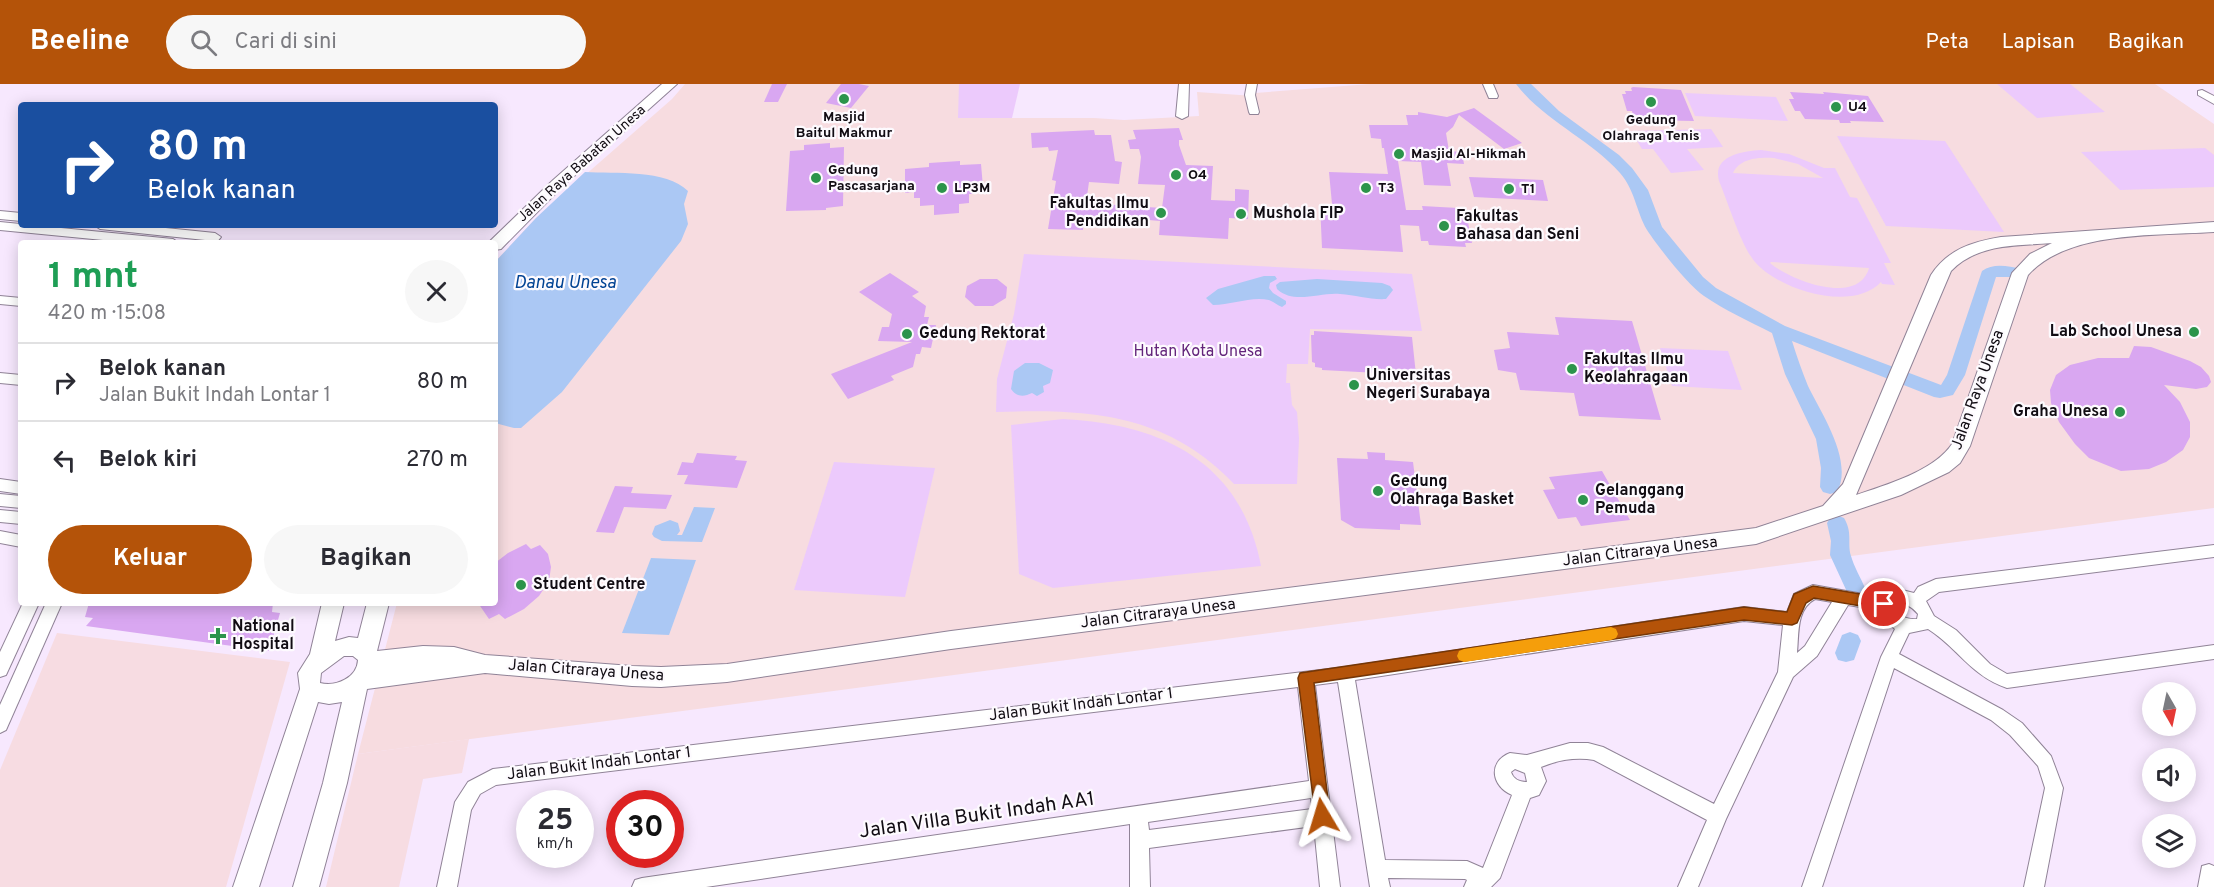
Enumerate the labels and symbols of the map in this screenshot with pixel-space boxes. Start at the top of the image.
marker: Masjid Baitul Makmur [837,92,851,106]
marker: Gedung Olahraga Tenis [1644,95,1658,109]
place label: U4 [1848,99,1867,116]
marker: U4 [1829,100,1843,114]
street label: Jalan Raya Babatan Unesa [514,102,650,226]
place label: Masjid Baitul Makmur [796,109,892,142]
place label: Gedung Olahraga Tenis [1602,112,1700,145]
place label: Masjid Al-Hikmah [1411,146,1526,163]
marker: Masjid Al-Hikmah [1392,147,1406,161]
place label: Gedung Pascasarjana [828,162,915,195]
place label: O4 [1188,167,1207,184]
marker: O4 [1169,168,1183,182]
marker: Gedung Pascasarjana [809,171,823,185]
place label: LP3M [954,180,990,197]
place label: T3 [1378,180,1395,197]
marker: LP3M [935,181,949,195]
marker: T3 [1359,181,1373,195]
place label: T1 [1521,181,1535,198]
marker: T1 [1502,182,1516,196]
place label: Fakultas Ilmu Pendidikan [1050,194,1149,232]
place label: Mushola FIP [1253,204,1344,224]
marker: Fakultas Ilmu Pendidikan [1154,206,1168,220]
marker: Mushola FIP [1234,207,1248,221]
place label: Fakultas Bahasa dan Seni [1456,207,1579,245]
marker: Fakultas Bahasa dan Seni [1437,219,1451,233]
water label: Danau Unesa [514,272,617,295]
place label: Lab School Unesa [2050,322,2182,342]
place label: Gedung Rektorat [919,324,1045,344]
marker: Lab School Unesa [2187,325,2201,339]
marker: Gedung Rektorat [900,327,914,341]
street label: Jalan Raya Unesa [1947,327,2009,453]
park label: Hutan Kota Unesa [1134,342,1262,362]
place label: Fakultas Ilmu Keolahragaan [1584,350,1688,388]
marker: Fakultas Ilmu Keolahragaan [1565,362,1579,376]
place label: Universitas Negeri Surabaya [1366,366,1490,404]
marker: Universitas Negeri Surabaya [1347,378,1361,392]
place label: Graha Unesa [2013,402,2108,422]
marker: Graha Unesa [2113,405,2127,419]
place label: Gedung Olahraga Basket [1390,472,1514,510]
place label: Gelanggang Pemuda [1595,481,1684,519]
marker: Gedung Olahraga Basket [1371,484,1385,498]
marker: Gelanggang Pemuda [1576,493,1590,507]
street label: Jalan Citraraya Unesa [1561,533,1719,571]
place label: Student Centre [533,575,645,595]
marker: Student Centre [514,578,528,592]
pin [1858,578,1909,629]
street label: Jalan Citraraya Unesa [1079,595,1237,633]
place label: National Hospital [232,617,295,655]
marker: National Hospital [209,627,227,645]
street label: Jalan Citraraya Unesa [507,656,665,686]
north arrow [2142,682,2196,736]
street label: Jalan Bukit Indah Lontar 1 [988,684,1174,726]
street label: Jalan Bukit Indah Lontar 1 [506,743,692,785]
position arrow [1290,784,1354,848]
street label: Jalan Villa Bukit Indah AA1 [858,787,1096,845]
speed limit sign: 30 [606,790,684,868]

